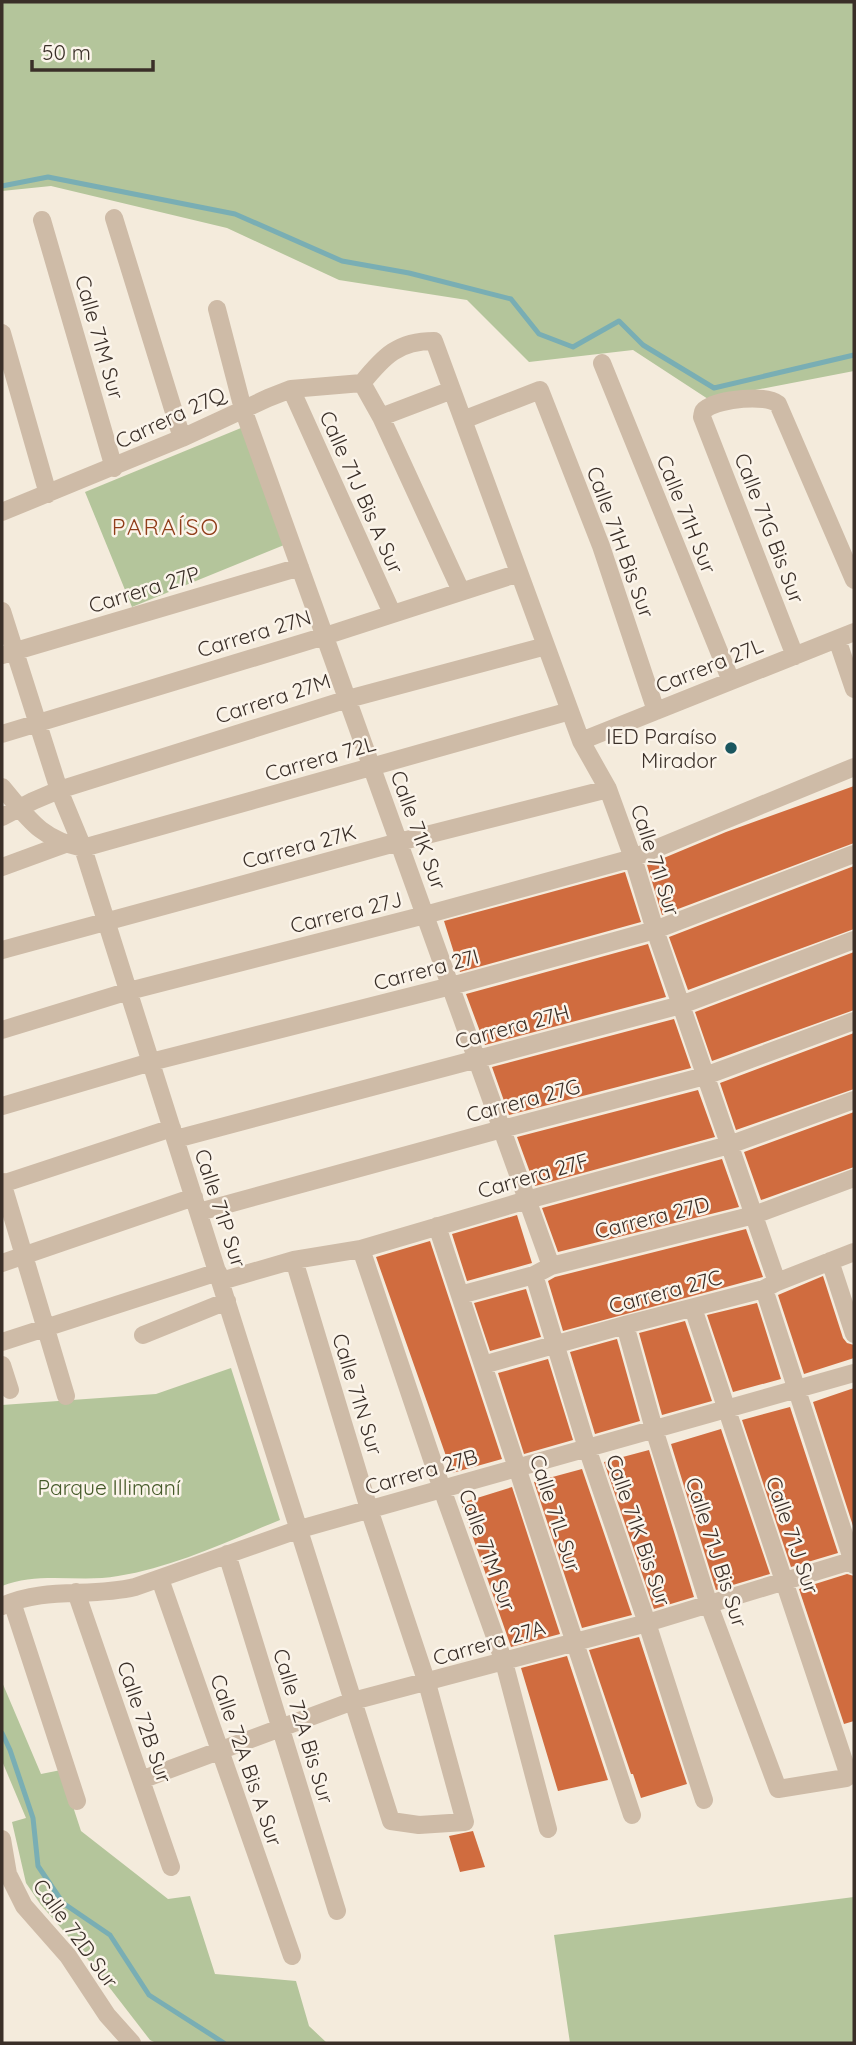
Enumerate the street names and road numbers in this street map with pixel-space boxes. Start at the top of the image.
street label: Calle 71M Sur [70,272,130,402]
street label: Carrera 27Q [111,380,230,454]
street label: Calle 71J Bis A Sur [314,406,410,578]
street label: Calle 71G Bis Sur [729,449,811,607]
street label: Calle 71H Sur [651,451,723,577]
street label: Calle 71H Bis Sur [582,463,660,621]
street label: Carrera 27P [85,560,203,618]
street label: Carrera 27N [194,603,314,663]
street label: Carrera 27L [652,632,766,698]
street label: Carrera 27M [212,667,334,729]
street label: Carrera 72L [262,730,378,786]
street label: Calle 71K Sur [385,767,453,893]
street label: Calle 71I Sur [626,801,686,919]
street label: Carrera 27K [239,818,359,874]
street label: Carrera 27J [287,886,405,938]
street label: Carrera 27I [371,943,481,995]
street label: Carrera 27H [452,998,572,1054]
street label: Carrera 27G [463,1072,583,1128]
street label: Calle 71P Sur [190,1145,252,1271]
street label: Carrera 27F [475,1147,591,1203]
street label: Carrera 27D [592,1190,712,1244]
street label: Carrera 27C [606,1263,724,1319]
street label: Calle 71N Sur [327,1330,389,1458]
street label: Carrera 27B [362,1443,480,1499]
street label: Calle 71L Sur [525,1451,587,1575]
street label: Calle 71K Bis Sur [601,1451,677,1609]
street label: Calle 71J Sur [761,1473,825,1597]
street label: Calle 71J Bis Sur [680,1474,754,1630]
street label: Calle 71M Sur [454,1485,522,1615]
street label: Carrera 27A [430,1614,548,1670]
street label: Calle 72A Bis Sur [268,1645,340,1807]
street label: Calle 72B Sur [112,1658,178,1786]
street label: Calle 72A Bis A Sur [205,1671,289,1849]
street label: Calle 72D Sur [28,1873,124,1993]

